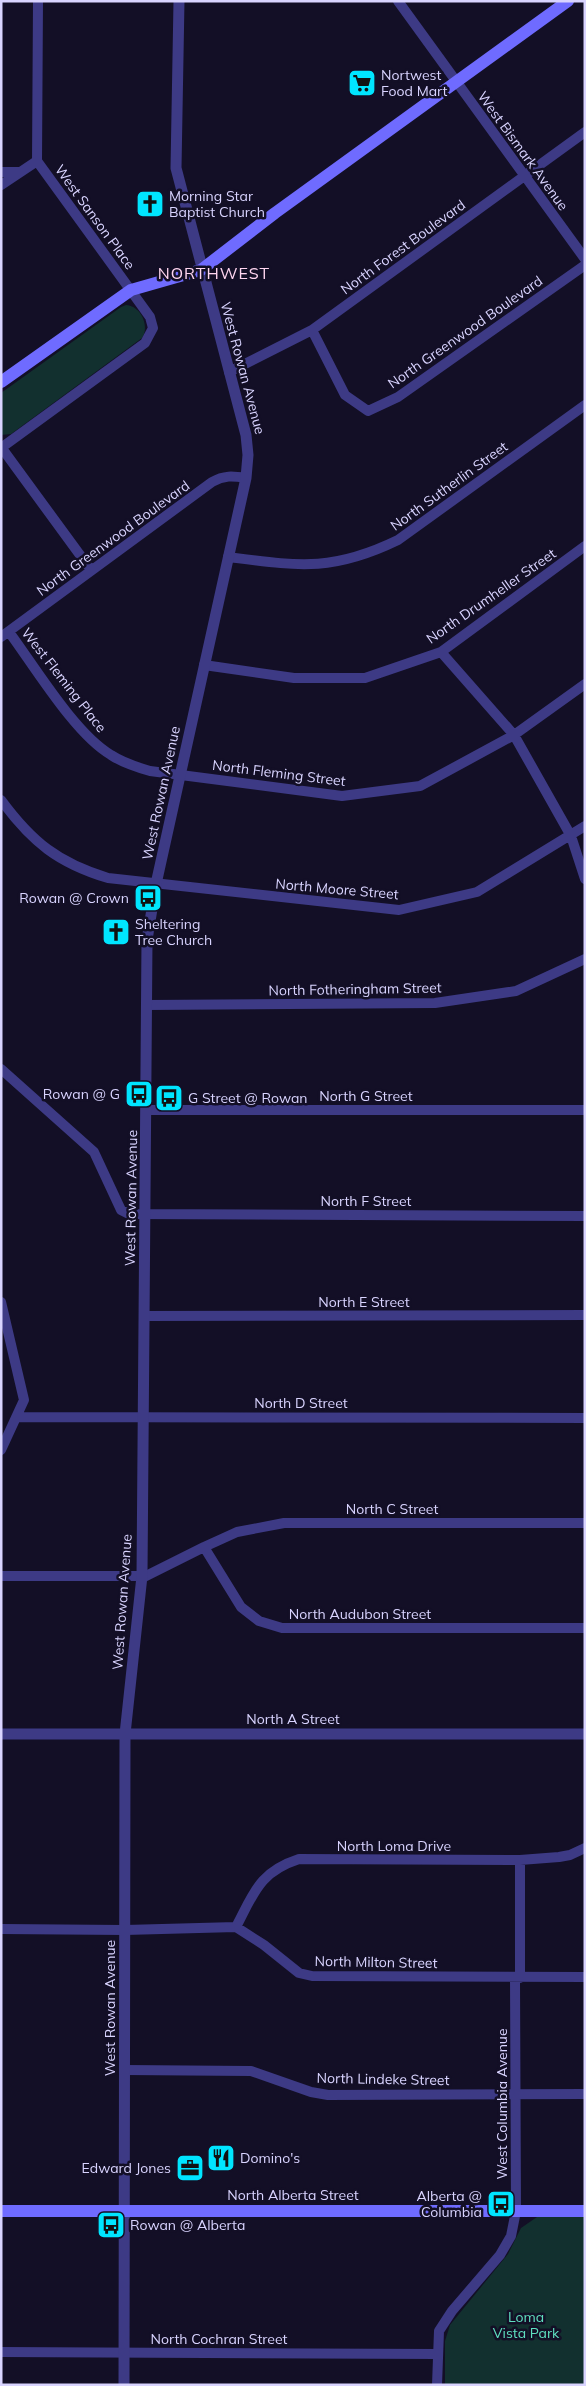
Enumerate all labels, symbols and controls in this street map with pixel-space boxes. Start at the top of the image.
place label: Nortwest Food Mart [381,66,448,100]
supermarket icon: Nortwest Food Mart [347,68,377,98]
street label: West Bismark Avenue [474,88,572,214]
street label: West Sanson Place [51,161,139,273]
place label: Morning Star Baptist Church [169,187,265,221]
church icon: Morning Star Baptist Church [135,189,165,219]
street label: North Forest Boulevard [337,196,469,298]
district label: NORTHWEST [158,263,270,283]
street label: North Greenwood Boulevard [384,272,546,392]
street label: West Rowan Avenue [217,300,269,436]
street label: North Sutherlin Street [387,437,511,535]
street label: North Greenwood Boulevard [33,476,193,600]
street label: North Drumheller Street [423,544,559,648]
street label: West Fleming Place [18,624,110,736]
street label: West Rowan Avenue [138,724,184,862]
street label: North Fleming Street [211,756,347,790]
street label: North Moore Street [275,875,399,903]
bus stop icon: Rowan @ Crown [133,883,163,913]
place label: Rowan @ Crown [19,889,129,907]
place label: Sheltering Tree Church [135,915,212,949]
church icon: Sheltering Tree Church [101,917,131,947]
street label: North Fotheringham Street [268,978,442,1000]
bus stop icon: Rowan @ G [124,1079,154,1109]
bus stop icon: G Street @ Rowan [154,1083,184,1113]
place label: Rowan @ G [43,1085,120,1103]
street label: North G Street [319,1087,413,1105]
place label: G Street @ Rowan [188,1089,308,1107]
street label: West Rowan Avenue [121,1130,141,1266]
street label: North F Street [321,1192,412,1210]
street label: North E Street [318,1293,410,1311]
street label: North D Street [254,1394,348,1412]
street label: North C Street [346,1500,438,1518]
street label: West Rowan Avenue [108,1533,136,1671]
street label: North Audubon Street [289,1605,431,1623]
street label: North A Street [246,1710,340,1728]
street label: North Loma Drive [337,1837,451,1855]
street label: West Rowan Avenue [101,1940,119,2076]
street label: North Milton Street [314,1952,438,1972]
street label: West Columbia Avenue [493,2028,511,2180]
street label: North Lindeke Street [316,2069,450,2089]
restaurant icon: Domino's [206,2143,236,2173]
place label: Domino's [240,2149,300,2167]
office icon: Edward Jones [175,2153,205,2183]
place label: Edward Jones [82,2159,171,2177]
street label: North Alberta Street [227,2186,359,2204]
place label: Alberta @ Columbia [416,2187,482,2221]
bus stop icon: Alberta @ Columbia [486,2189,516,2219]
bus stop icon: Rowan @ Alberta [96,2210,126,2240]
place label: Rowan @ Alberta [130,2216,245,2234]
park label: Loma Vista Park [493,2308,560,2342]
street label: North Cochran Street [151,2330,288,2348]

